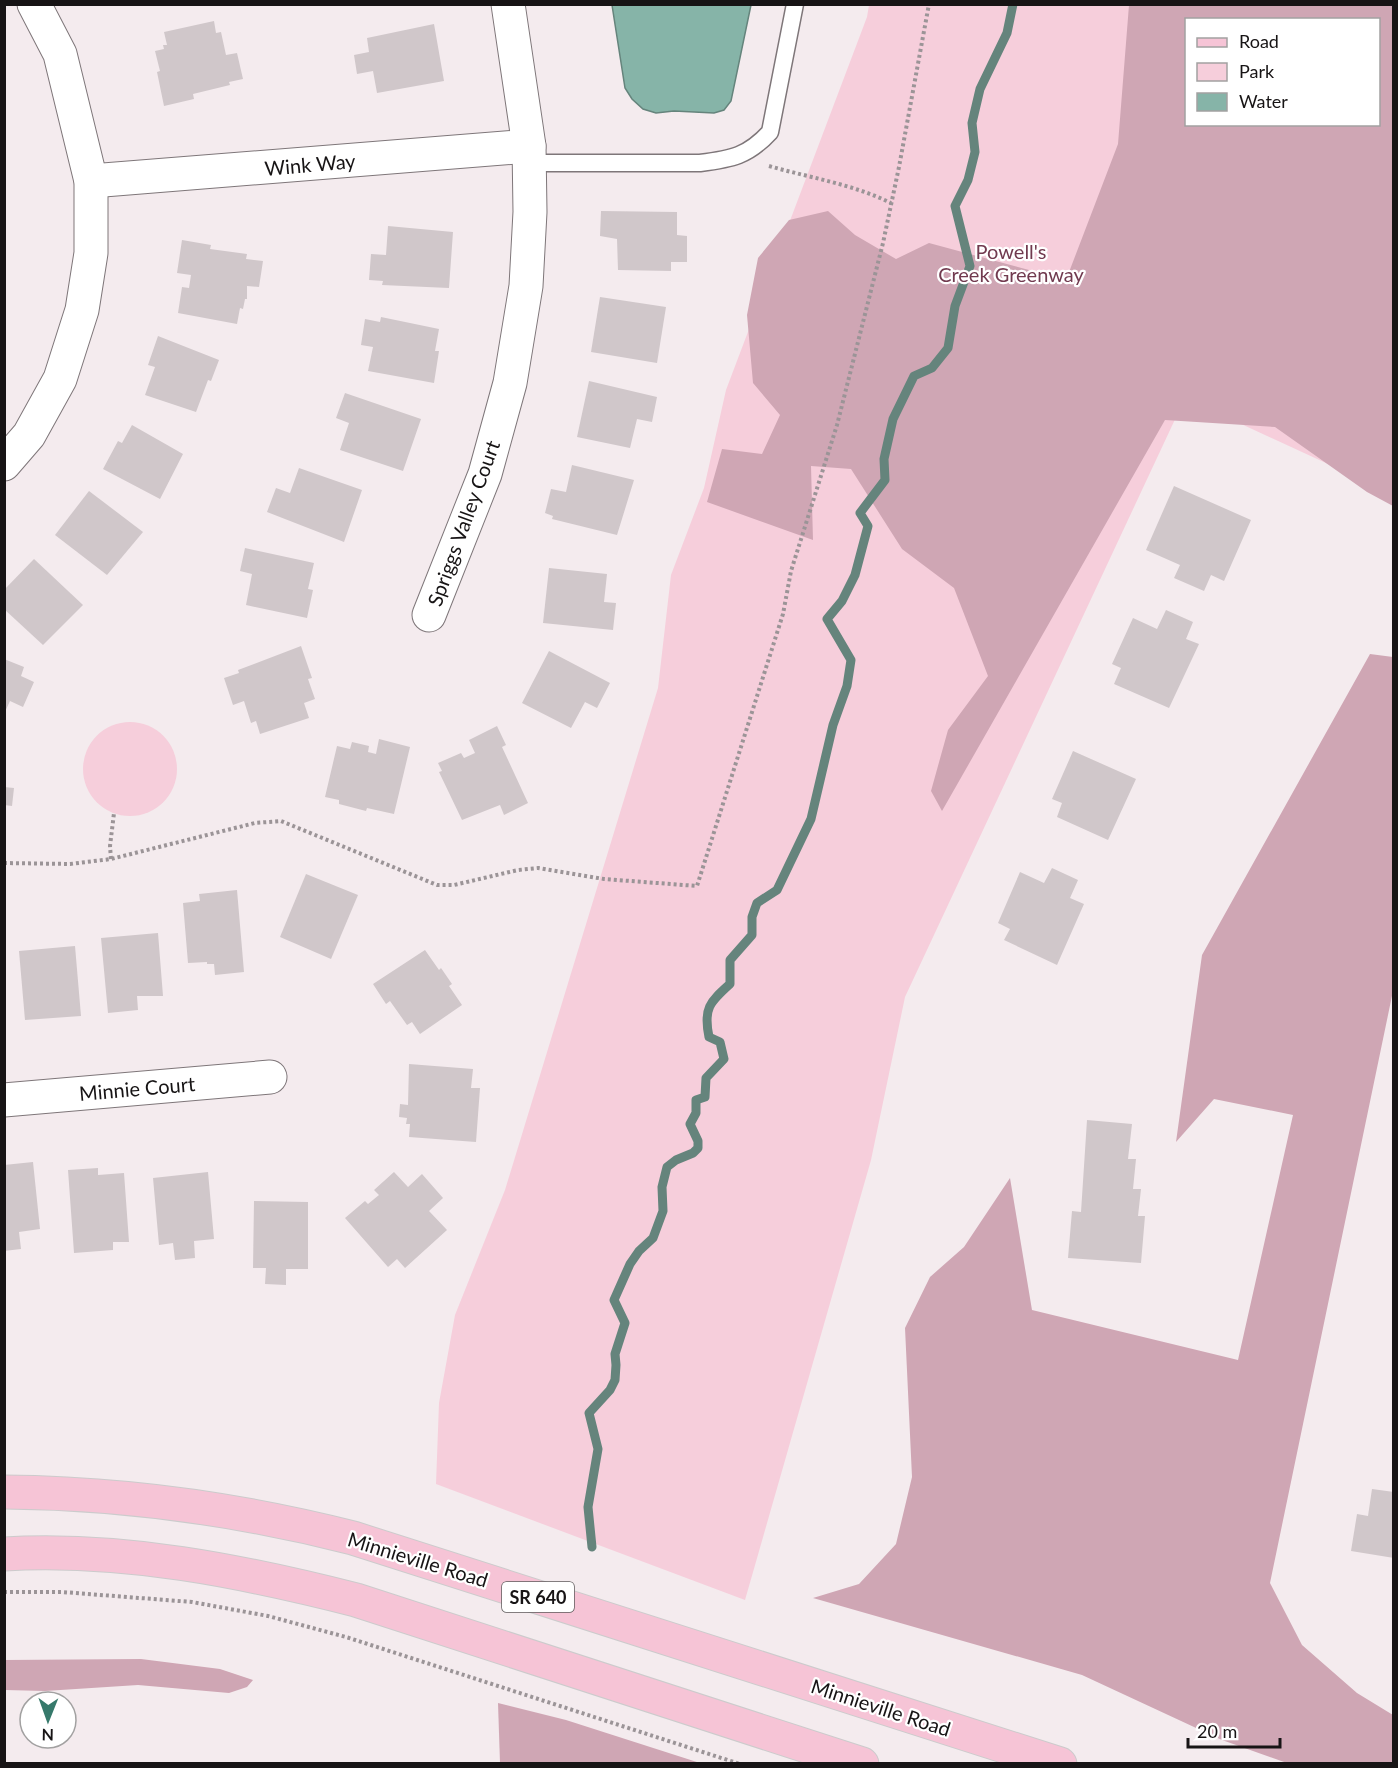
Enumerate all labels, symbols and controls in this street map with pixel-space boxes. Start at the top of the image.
legend [1185,18,1380,126]
text: Road [1239,30,1279,52]
text: Park [1239,60,1275,82]
text: Water [1239,90,1288,112]
street label: Wink Way [264,148,357,180]
park label: Powell's Creek Greenway [938,239,1085,286]
street label: Spriggs Valley Court [422,437,504,609]
street label: Minnie Court [78,1071,196,1105]
street label: Minnieville Road [345,1526,491,1592]
road number: SR 640 [502,1582,574,1612]
street label: Minnieville Road [808,1673,954,1741]
north arrow [18,1690,78,1750]
scale bar [1188,1711,1280,1749]
text: 20 m [1197,1720,1237,1742]
text: N [41,1726,54,1745]

